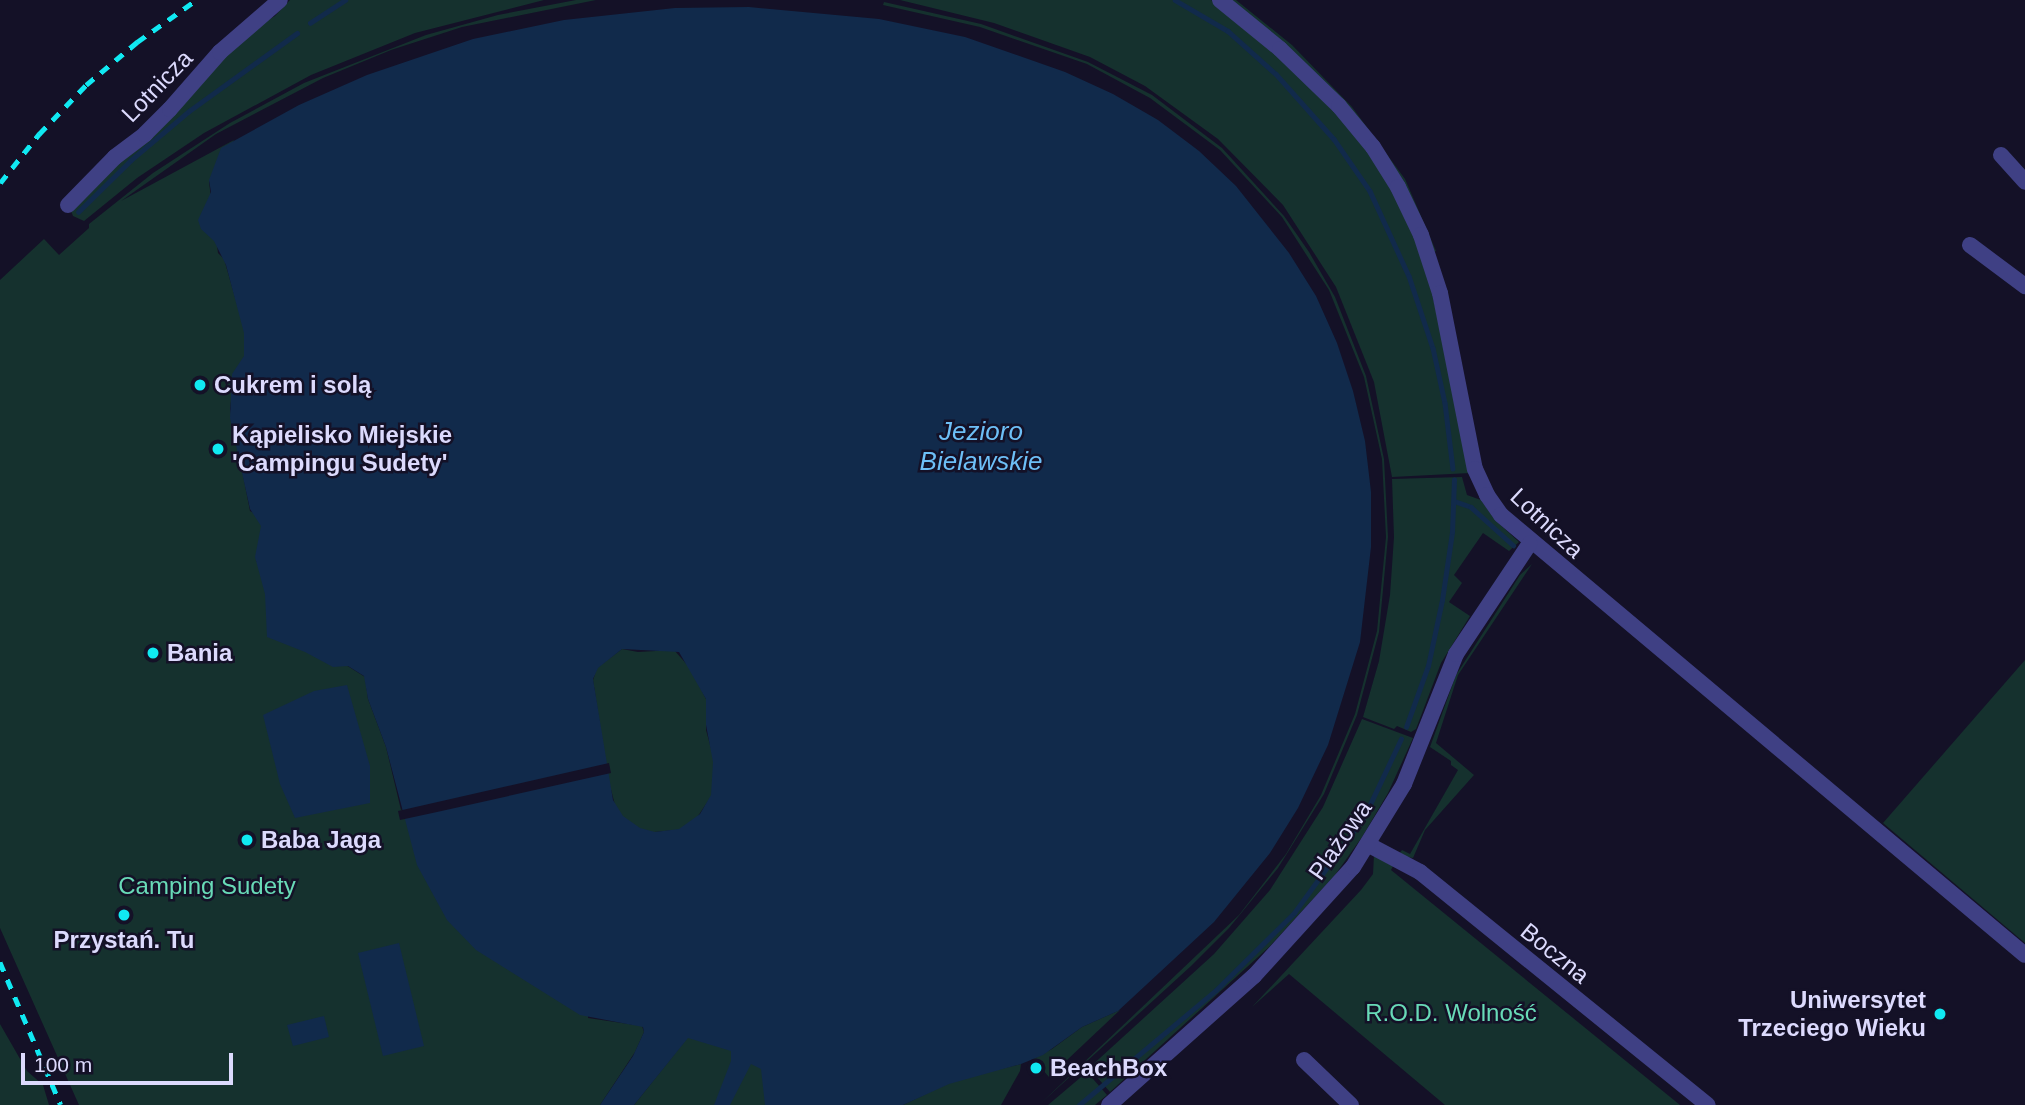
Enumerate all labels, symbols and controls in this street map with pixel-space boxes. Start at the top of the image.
street label: Lotnicza [116,44,198,128]
place label: Cukrem i solą [214,371,371,399]
marker: Cukrem i solą [192,377,208,393]
water label: Jezioro Bielawskie [920,416,1042,478]
place label: Kąpielisko Miejskie 'Campingu Sudety' [232,421,452,477]
marker: Kąpielisko Miejskie 'Campingu Sudety' [210,441,226,457]
street label: Lotnicza [1504,482,1590,564]
place label: Bania [167,639,232,667]
marker: Bania [145,645,161,661]
street label: Plażowa [1302,795,1378,885]
place label: Baba Jaga [261,826,381,854]
marker: Baba Jaga [239,832,255,848]
park label: Camping Sudety [118,872,296,900]
marker: Przystań. Tu [116,907,132,923]
street label: Boczna [1515,917,1595,989]
place label: Przystań. Tu [54,926,194,954]
place label: Uniwersytet Trzeciego Wieku [1738,986,1926,1042]
park label: R.O.D. Wolność [1365,999,1537,1027]
marker: Uniwersytet Trzeciego Wieku [1932,1006,1948,1022]
scale bar [24,1038,236,1082]
text: 100 m [34,1053,92,1076]
place label: BeachBox [1050,1054,1167,1082]
marker: BeachBox [1028,1060,1044,1076]

